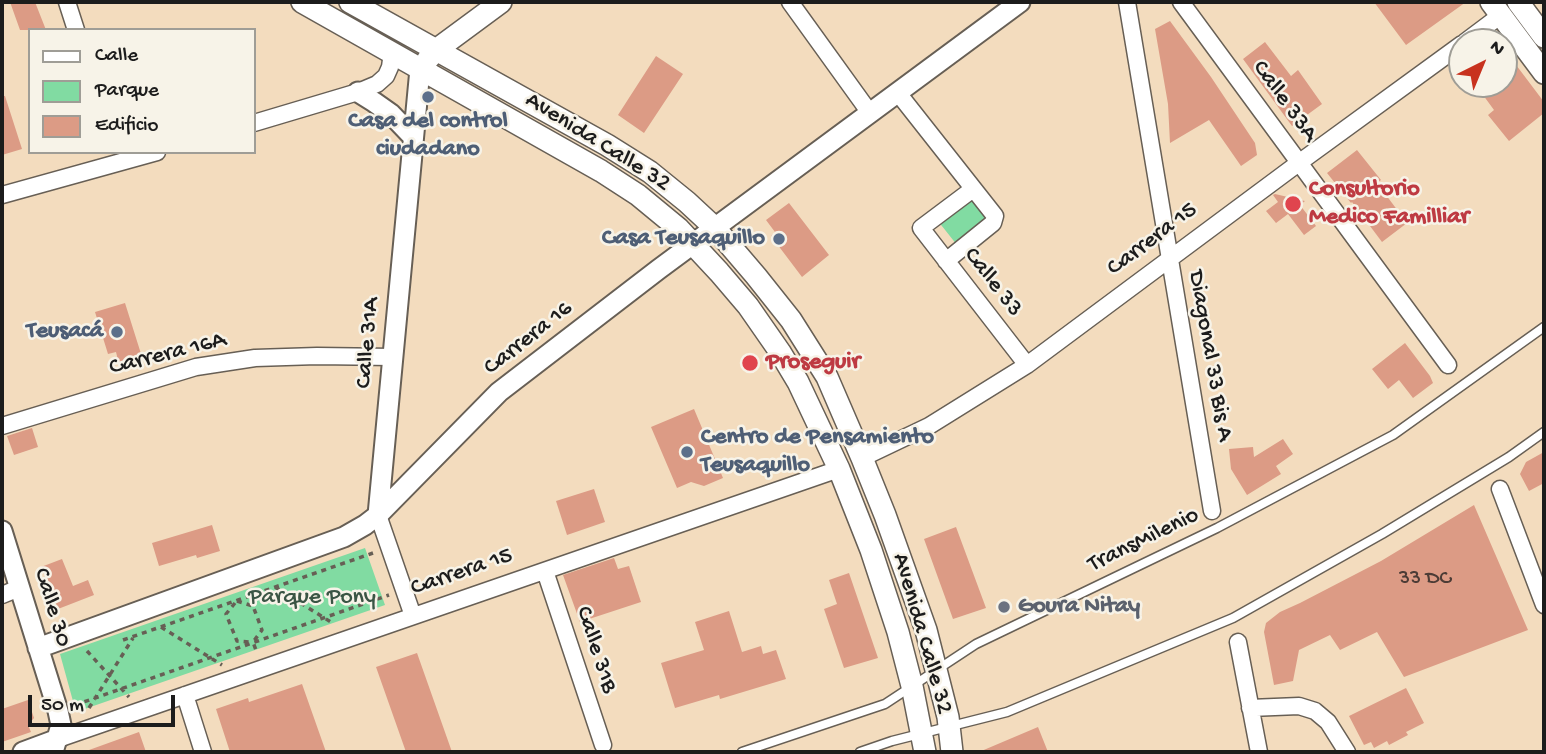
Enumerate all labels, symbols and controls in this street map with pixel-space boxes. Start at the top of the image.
legend [28,28,256,154]
north arrow [1448,28,1518,98]
text: N [1484,36,1509,61]
text: Calle [95,44,138,69]
street label: Calle 33A [1245,55,1323,149]
text: Parque [95,79,159,104]
street label: Avenida Calle 32 [519,87,675,199]
marker: Casa del control ciudadano [420,89,436,105]
place label: Casa del control ciudadano [348,108,508,164]
text: Edificio [95,114,159,139]
place label: Consultorio Medico Familliar [1309,176,1469,232]
marker: Consultorio Medico Familliar [1283,194,1303,214]
street label: Carrera 15 [1102,197,1204,283]
place label: Casa Teusaquillo [602,225,765,253]
marker: Casa Teusaquillo [771,231,787,247]
street label: Calle 33 [956,243,1028,323]
street label: Diagonal 33 Bis A [1180,268,1238,444]
street label: Carrera 16 [479,295,579,383]
street label: Calle 31A [351,296,387,390]
place label: Teusacá [26,318,103,346]
marker: Teusacá [109,324,125,340]
street label: Carrera 16A [107,327,229,383]
place label: Proseguir [766,349,860,377]
marker: Proseguir [740,353,760,373]
place label: Centro de Pensamiento Teusaquillo [701,424,934,480]
marker: Centro de Pensamiento Teusaquillo [679,444,695,460]
street label: TransMilenio [1084,502,1204,580]
street label: Carrera 15 [407,542,517,604]
street label: Avenida Calle 32 [884,550,958,718]
street label: Calle 30 [25,565,77,651]
house number: 33 DC [1399,567,1451,593]
park label: Parque Pony [248,584,376,612]
place label: Goura Nitay [1018,593,1140,621]
marker: Goura Nitay [996,599,1012,615]
street label: Calle 31B [567,603,623,697]
scale bar [32,680,178,724]
text: 50 m [41,694,84,719]

